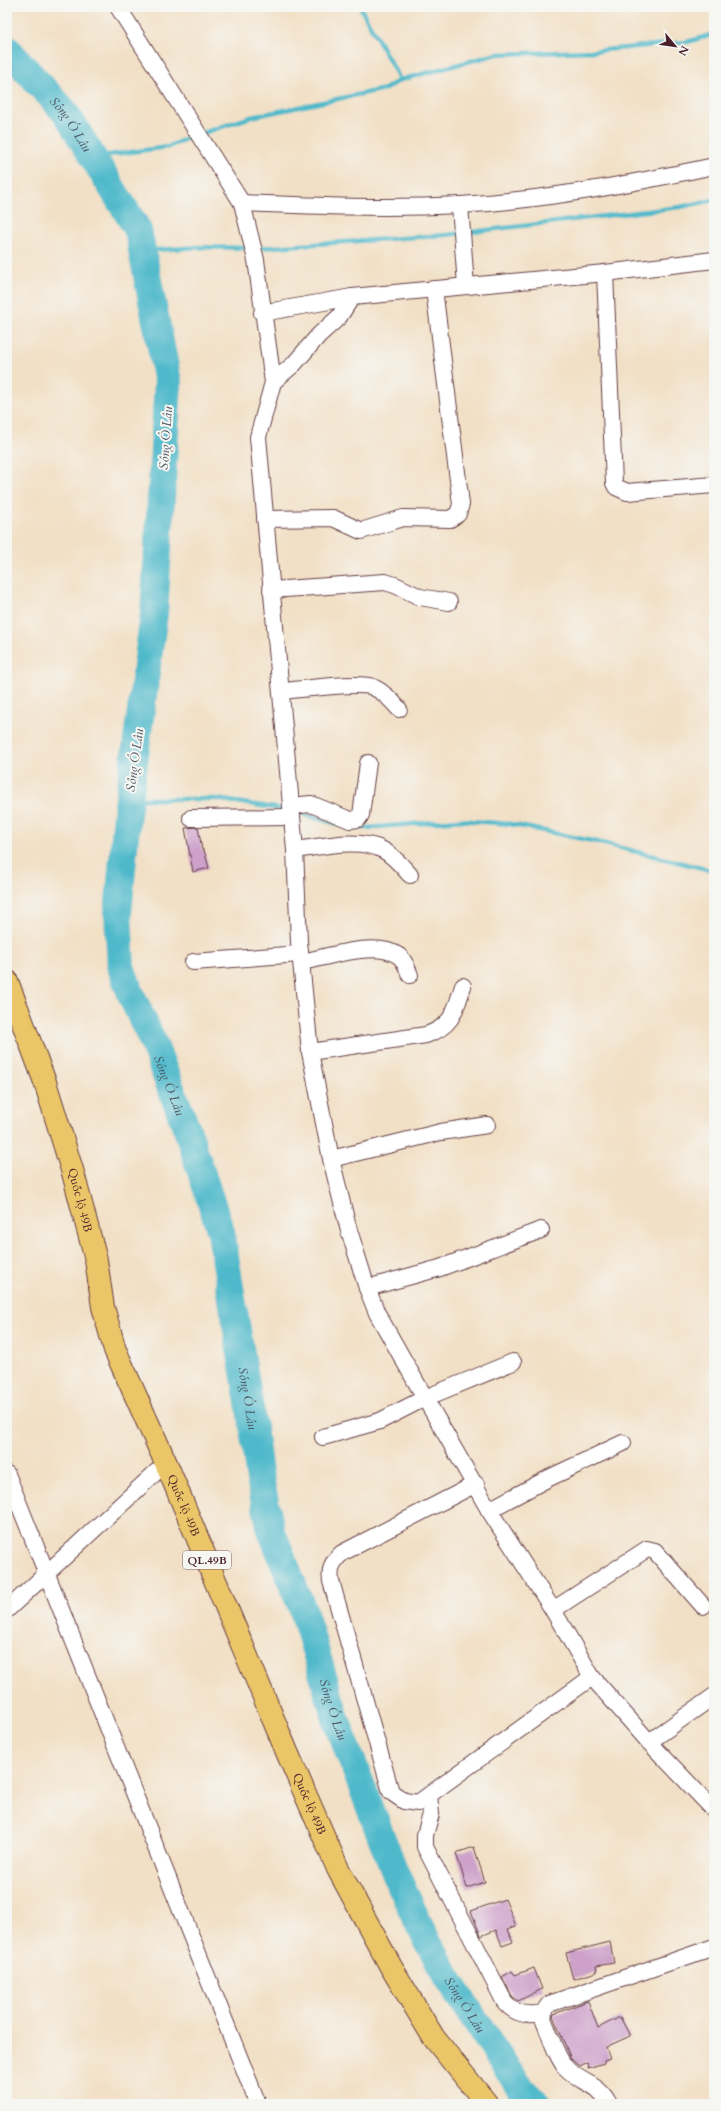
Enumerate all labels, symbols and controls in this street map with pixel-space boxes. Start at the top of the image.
north arrow [655,26,695,66]
text: N [674,43,692,59]
water label: Sông Ô Lâu [45,93,96,156]
water label: Sông Ô Lâu [155,405,177,470]
water label: Sông Ô Lâu [122,727,148,793]
water label: Sông Ô Lâu [149,1053,189,1119]
street label: Quốc lộ 49B [64,1166,96,1234]
water label: Sông Ô Lâu [233,1366,261,1432]
street label: Quốc lộ 49B [164,1472,204,1538]
road number: QL.49B [183,1551,231,1569]
water label: Sông Ô Lâu [314,1677,351,1743]
street label: Quốc lộ 49B [289,1771,330,1837]
water label: Sông Ô Lâu [440,1973,489,2037]

